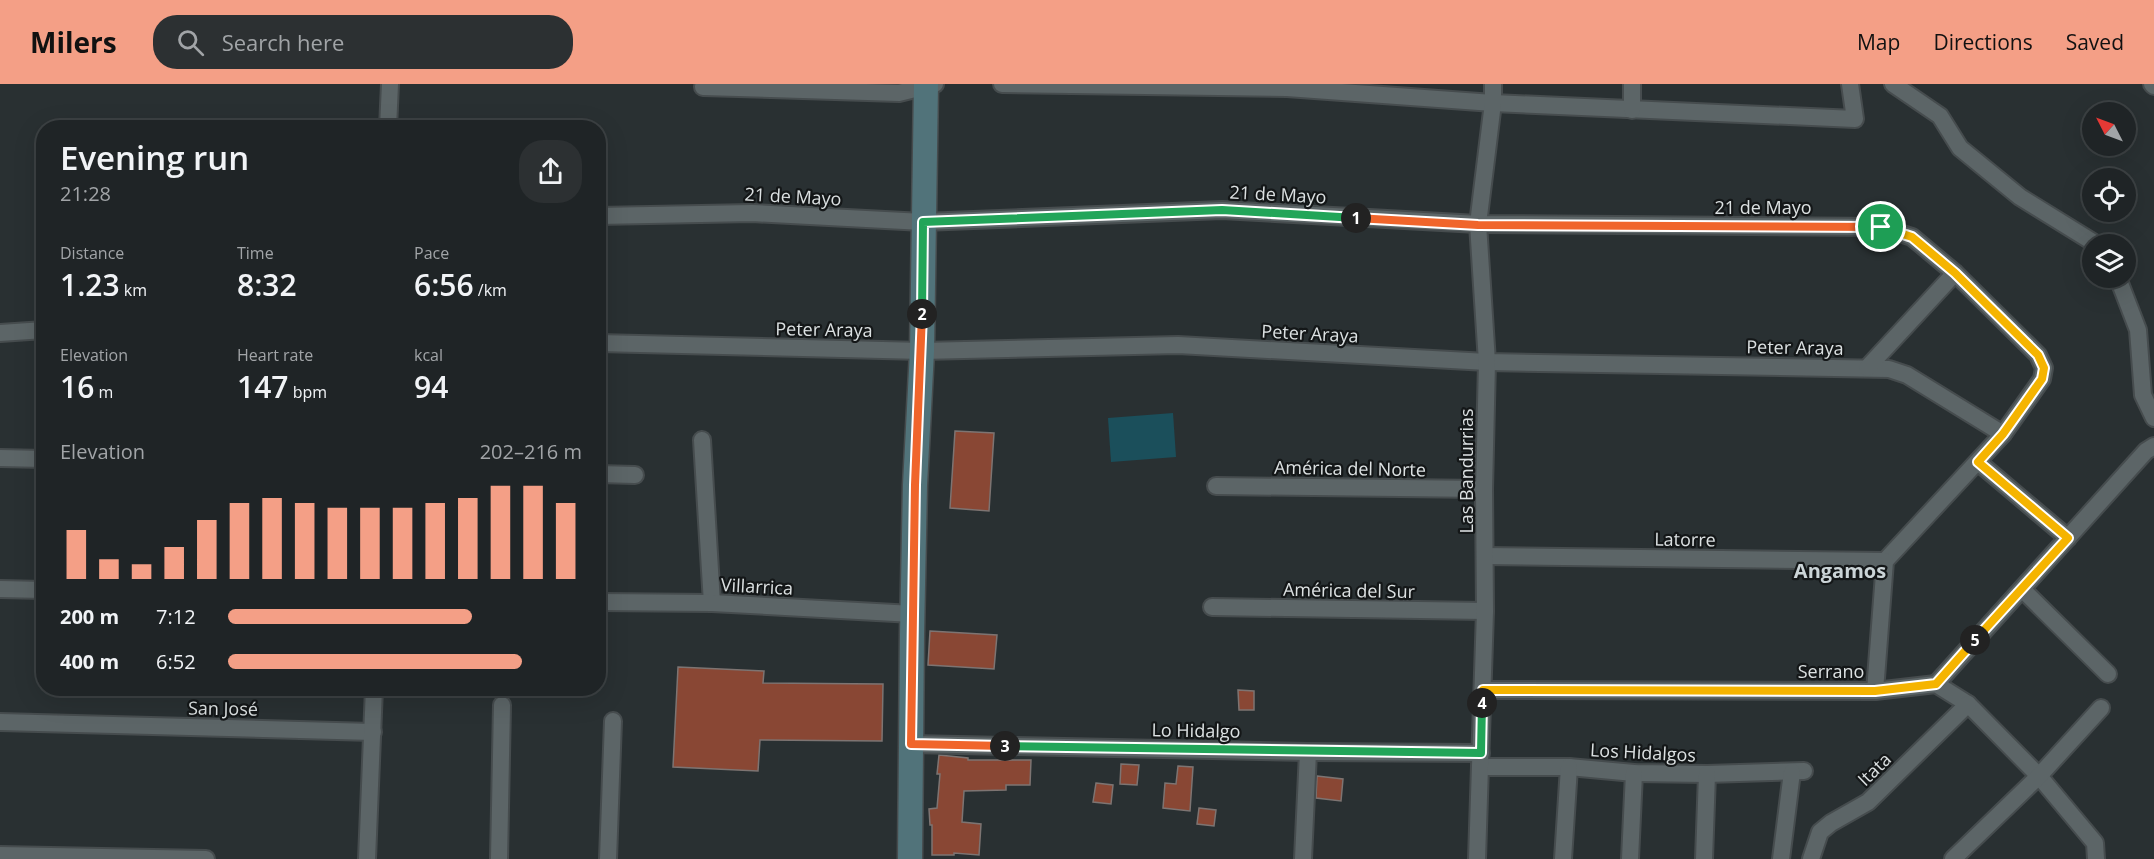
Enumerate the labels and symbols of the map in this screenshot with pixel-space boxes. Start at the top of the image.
north arrow [2082,102,2136,156]
street label: 21 de Mayo [1229,179,1327,209]
street label: 21 de Mayo [744,181,842,211]
street label: 21 de Mayo [1714,195,1812,219]
pin [1855,201,1906,252]
pin: 1 [1341,203,1371,233]
pin: 2 [907,299,937,329]
street label: Peter Araya [775,316,873,342]
street label: Peter Araya [1261,318,1359,348]
street label: Peter Araya [1746,334,1844,360]
street label: Las Bandurrias [1454,408,1478,534]
street label: América del Norte [1274,455,1426,481]
street label: Latorre [1654,526,1716,552]
district label: Angamos [1794,557,1886,584]
street label: Villarrica [720,572,794,600]
street label: América del Sur [1283,577,1416,603]
pin: 5 [1960,625,1990,655]
street label: Serrano [1798,659,1864,683]
pin: 4 [1467,688,1497,718]
street label: San José [188,695,258,721]
street label: Lo Hidalgo [1151,717,1241,743]
pin: 3 [990,731,1020,761]
street label: Los Hidalgos [1589,737,1697,767]
street label: Itata [1852,747,1896,791]

